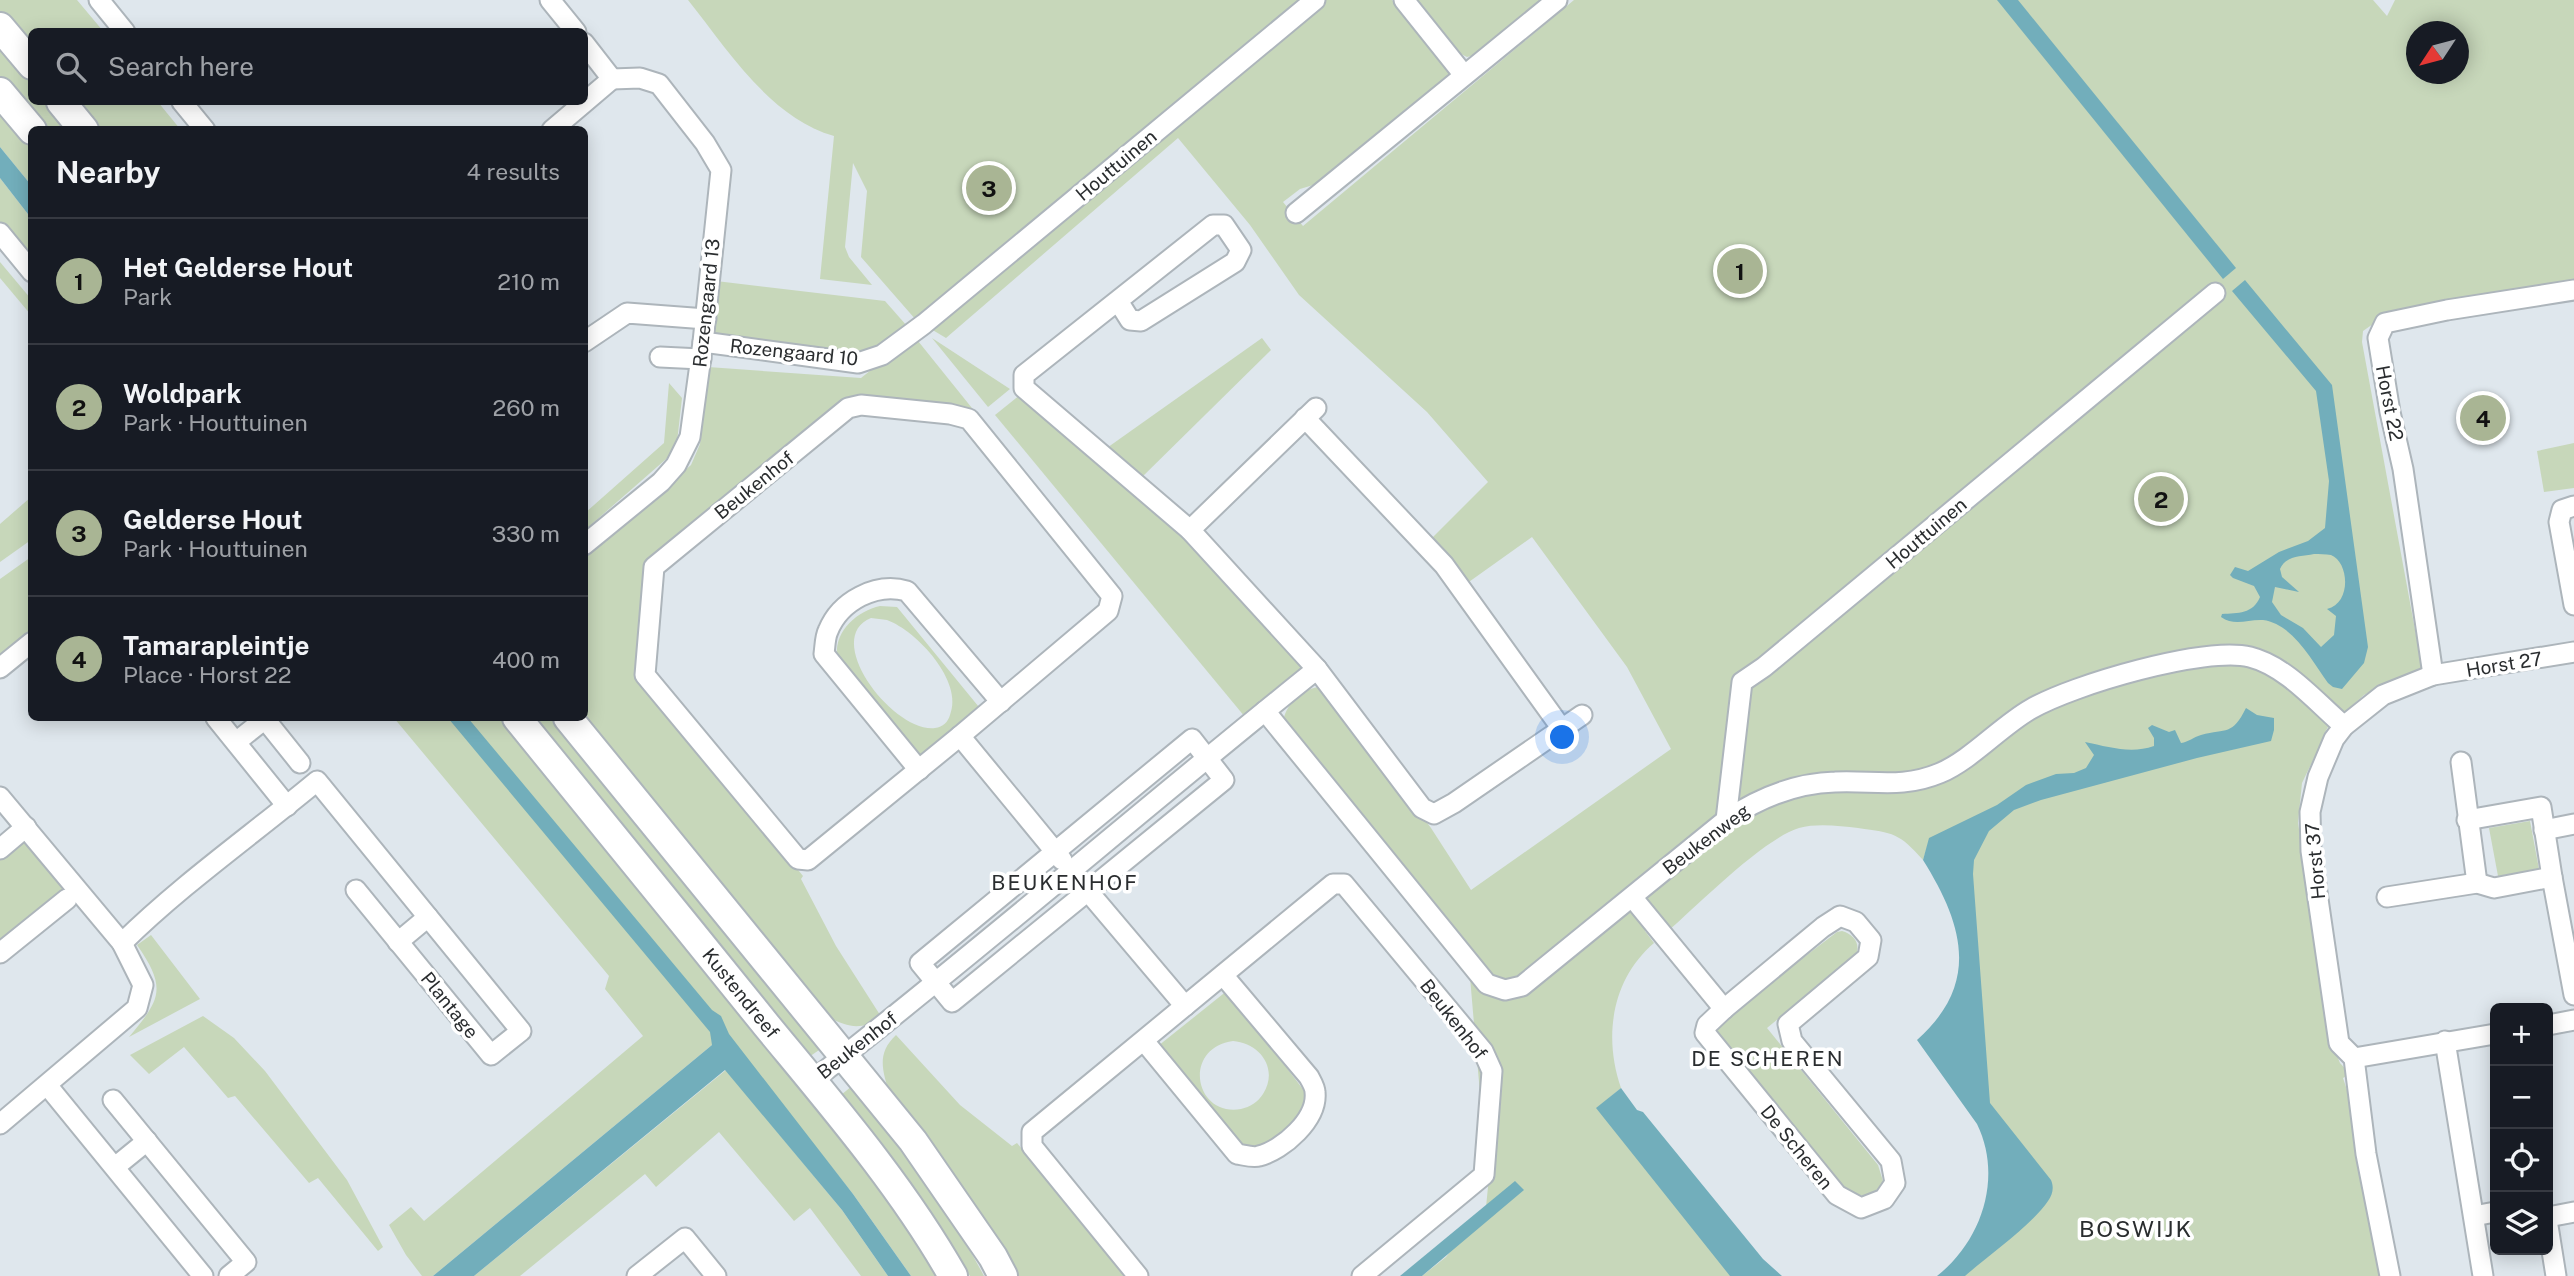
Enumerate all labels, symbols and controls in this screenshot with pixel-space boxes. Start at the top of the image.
north arrow [2406,21,2469,84]
search box [28,28,588,105]
icon: search [52,48,90,86]
text: Search here [108,51,254,82]
street label: Houttuinen [1071,125,1161,205]
text: Nearby [56,154,160,190]
text: 4 results [466,158,560,185]
pin: 3 [966,162,1012,214]
street label: Rozengaard 13 [688,238,724,368]
pin: 1 [1717,245,1763,297]
text: Het Gelderse Hout [123,252,353,283]
text: 1 [74,268,84,295]
text: 210 m [497,268,560,295]
text: Park [123,283,172,310]
street label: Rozengaard 10 [729,334,859,370]
street label: Horst 22 [2372,363,2408,443]
text: Woldpark [123,378,242,409]
pin: 4 [2460,392,2506,444]
text: 2 [72,394,86,421]
text: 260 m [493,394,560,421]
text: Park · Houttuinen [123,409,308,436]
street label: Beukenhof [710,446,798,524]
pin: 2 [2138,473,2184,525]
street label: Houttuinen [1881,493,1971,573]
text: Gelderse Hout [123,504,302,535]
text: 3 [71,520,87,547]
text: 330 m [492,520,560,547]
text: Park · Houttuinen [123,535,308,562]
text: Tamarapleintje [123,630,309,661]
text: 4 [71,646,87,673]
text: 400 m [492,646,560,673]
street label: Horst 27 [2464,647,2544,681]
text: Place · Horst 22 [123,661,292,688]
your location [1545,720,1579,754]
street label: Beukenweg [1658,799,1754,879]
street label: Horst 37 [2301,822,2329,900]
district label: BEUKENHOF [991,870,1139,895]
street label: Kustendreef [698,944,784,1042]
street label: Plantage [417,967,483,1043]
street label: Beukenhof [1416,975,1492,1063]
map controls [2490,1003,2553,1255]
button: + [2490,1003,2553,1066]
street label: Beukenhof [813,1007,901,1083]
district label: DE SCHEREN [1691,1046,1845,1071]
button: − [2490,1066,2553,1129]
street label: De Scheren [1756,1100,1838,1194]
button: locate [2490,1129,2553,1192]
button: layers [2490,1192,2553,1255]
district label: BOSWIJK [2079,1215,2193,1242]

